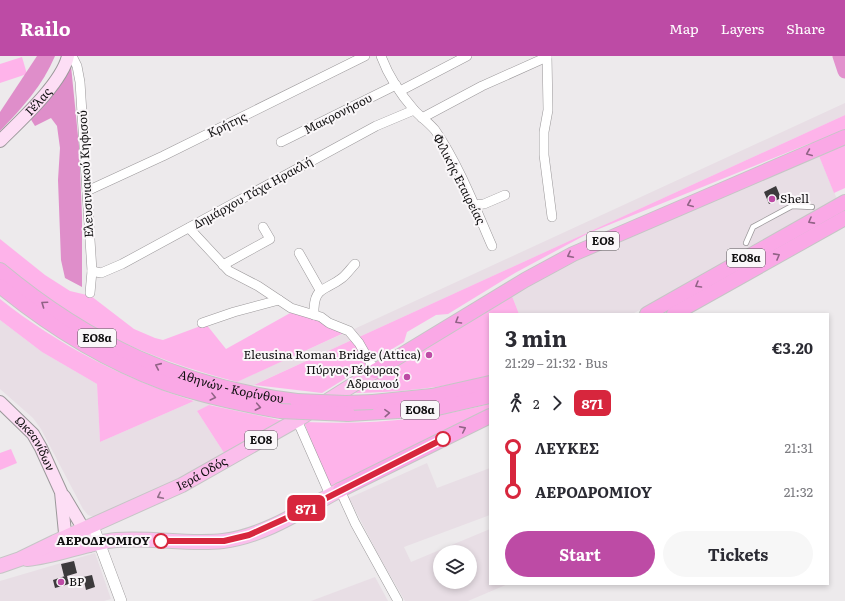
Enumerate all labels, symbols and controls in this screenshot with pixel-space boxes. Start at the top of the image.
text: Railo [20,14,71,42]
text: Map [669,18,699,38]
text: Layers [721,18,764,38]
text: Share [786,18,825,38]
street label: Γέλας [20,83,55,119]
street label: Μακρονήσου [300,88,375,138]
street label: Κρήτης [204,107,249,141]
street label: Ελευσινιακού Κηφισού [73,110,97,238]
street label: Φιλικής Εταιρείας [429,130,491,227]
one-way arrow [806,148,813,156]
street label: Δημάρχου Τάχα Ηρακλή [190,152,315,232]
place label: Shell [780,189,809,207]
marker: Shell [767,194,777,204]
one-way arrow [686,199,694,207]
one-way arrow [808,216,815,224]
road number: ΕΟ8 [587,232,619,250]
road number: ΕΟ8α [727,249,765,267]
one-way arrow [567,251,575,258]
one-way arrow [772,253,780,261]
one-way arrow [695,281,702,288]
one-way arrow [41,302,48,309]
one-way arrow [455,316,462,323]
text: 3 min [505,321,567,354]
road number: ΕΟ8α [78,329,116,347]
text: €3.20 [772,336,813,359]
place label: Eleusina Roman Bridge (Attica) [244,345,421,363]
marker: Eleusina Roman Bridge (Attica) [424,350,434,360]
text: 21:29 – 21:32 · Bus [505,353,608,372]
place label: Πύργος Γέφυρας Αδριανού [306,360,399,392]
one-way arrow [154,363,161,371]
street label: Αθηνών - Κορίνθου [176,364,285,407]
marker: Πύργος Γέφυρας Αδριανού [402,372,412,382]
icon: walk [505,392,527,414]
icon: forward [546,392,568,414]
one-way arrow [210,393,216,401]
text: 871 [582,393,603,413]
text: 2 [533,394,540,413]
road number: ΕΟ8α [401,401,439,419]
one-way arrow [255,402,261,410]
one-way arrow [384,408,390,417]
street label: Ωκεανίδων [11,411,60,474]
one-way arrow [459,426,466,434]
road number: ΕΟ8 [245,431,277,449]
unlabelled marker [435,431,451,447]
text: ΛΕΥΚΕΣ [535,436,599,459]
text: 21:31 [785,438,813,457]
street label: Ιερά Οδός [173,451,230,495]
text: ΑΕΡΟΔΡΟΜΙΟΥ [535,480,652,503]
text: 21:32 [784,482,813,501]
one-way arrow [156,491,164,499]
line badge: 871 [283,495,329,521]
text: 871 [295,498,317,518]
place label: ΑΕΡΟΔΡΟΜΙΟΥ [56,531,150,549]
button: Start [505,531,655,577]
button: Tickets [663,531,813,577]
marker: ΑΕΡΟΔΡΟΜΙΟΥ [153,533,169,549]
map controls [433,545,477,589]
button: layers [433,545,477,589]
place label: BP [69,572,84,590]
marker: BP [56,577,66,587]

